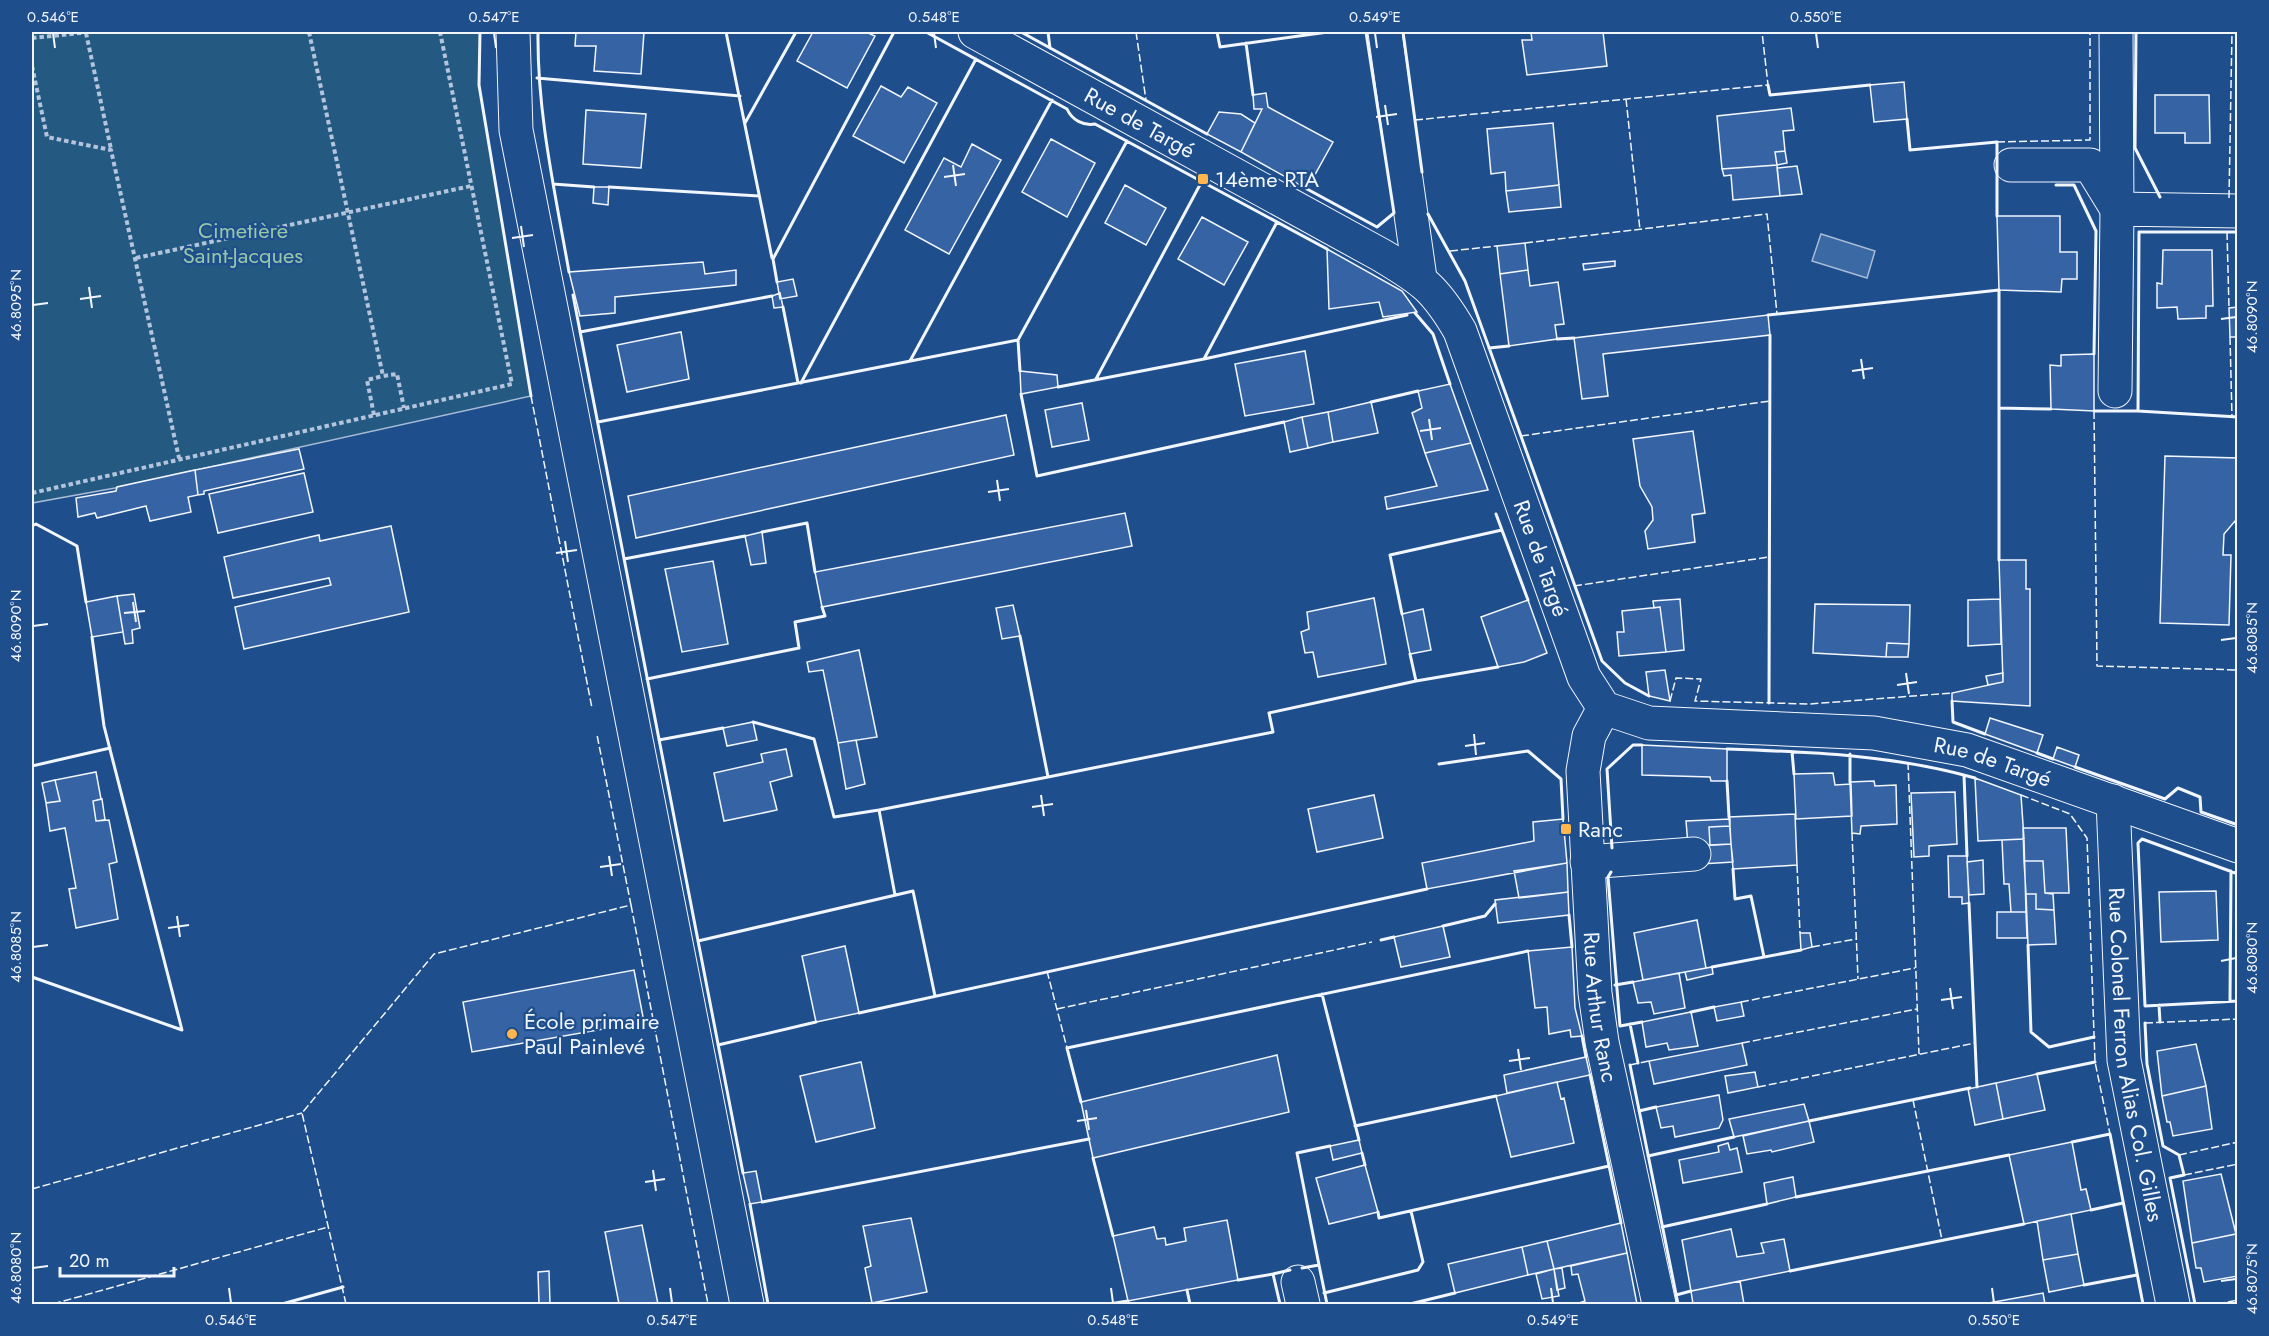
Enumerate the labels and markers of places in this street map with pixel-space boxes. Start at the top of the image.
place label: 14ème RTA [1215,163,1319,195]
marker: 14ème RTA [1196,172,1210,186]
place label: Ranc [1578,813,1623,845]
marker: Ranc [1559,822,1573,836]
place label: École primaire Paul Painlevé [524,1005,659,1062]
marker: École primaire Paul Painlevé [505,1027,519,1041]

